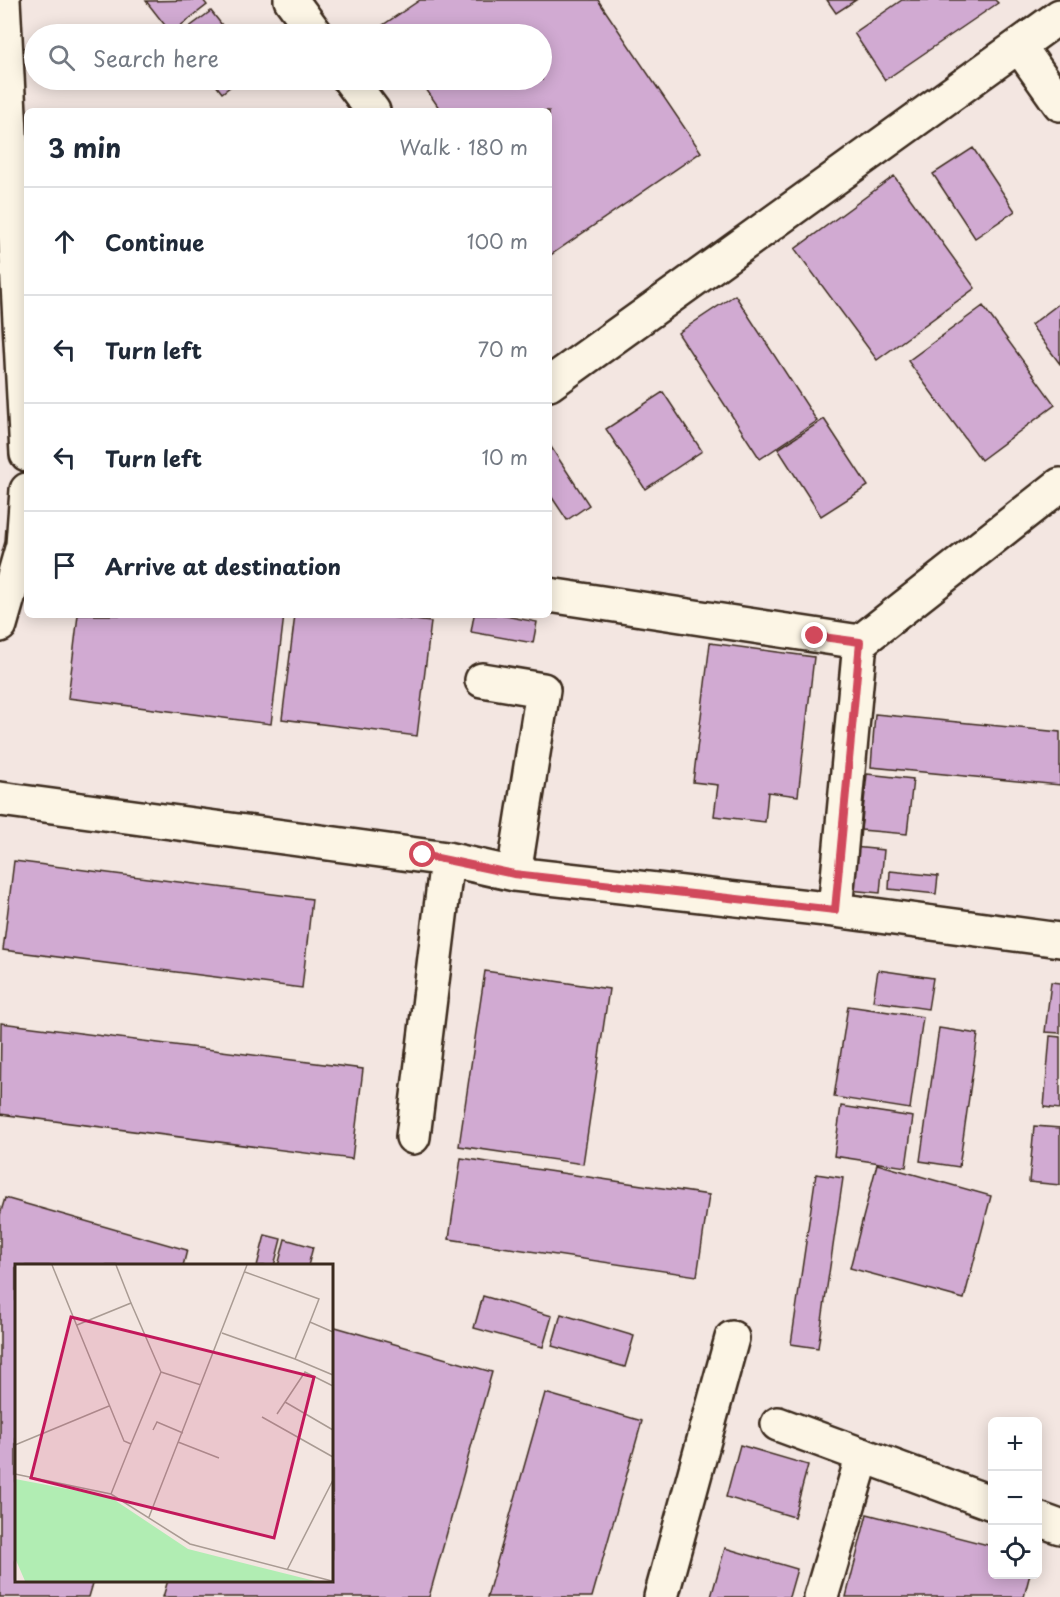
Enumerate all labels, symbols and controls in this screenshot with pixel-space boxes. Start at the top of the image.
search box [24,24,552,90]
icon: search [45,41,78,74]
text: Search here [93,41,219,74]
text: 3 min [48,128,121,167]
text: Walk · 180 m [400,132,528,162]
icon: ahead [48,225,81,258]
text: Continue [105,225,204,258]
text: 100 m [467,226,528,256]
icon: left [48,333,81,366]
text: Turn left [105,333,202,366]
text: 70 m [478,334,528,364]
icon: left [48,441,81,474]
text: Turn left [105,441,202,474]
text: 10 m [481,442,528,472]
icon: arrive [48,549,81,582]
text: Arrive at destination [105,549,341,582]
route end [801,622,827,648]
route start [409,841,435,867]
inset map [15,1264,333,1582]
map controls [988,1417,1042,1579]
button: + [988,1417,1042,1471]
button: − [988,1471,1042,1525]
button: locate [988,1525,1042,1579]

